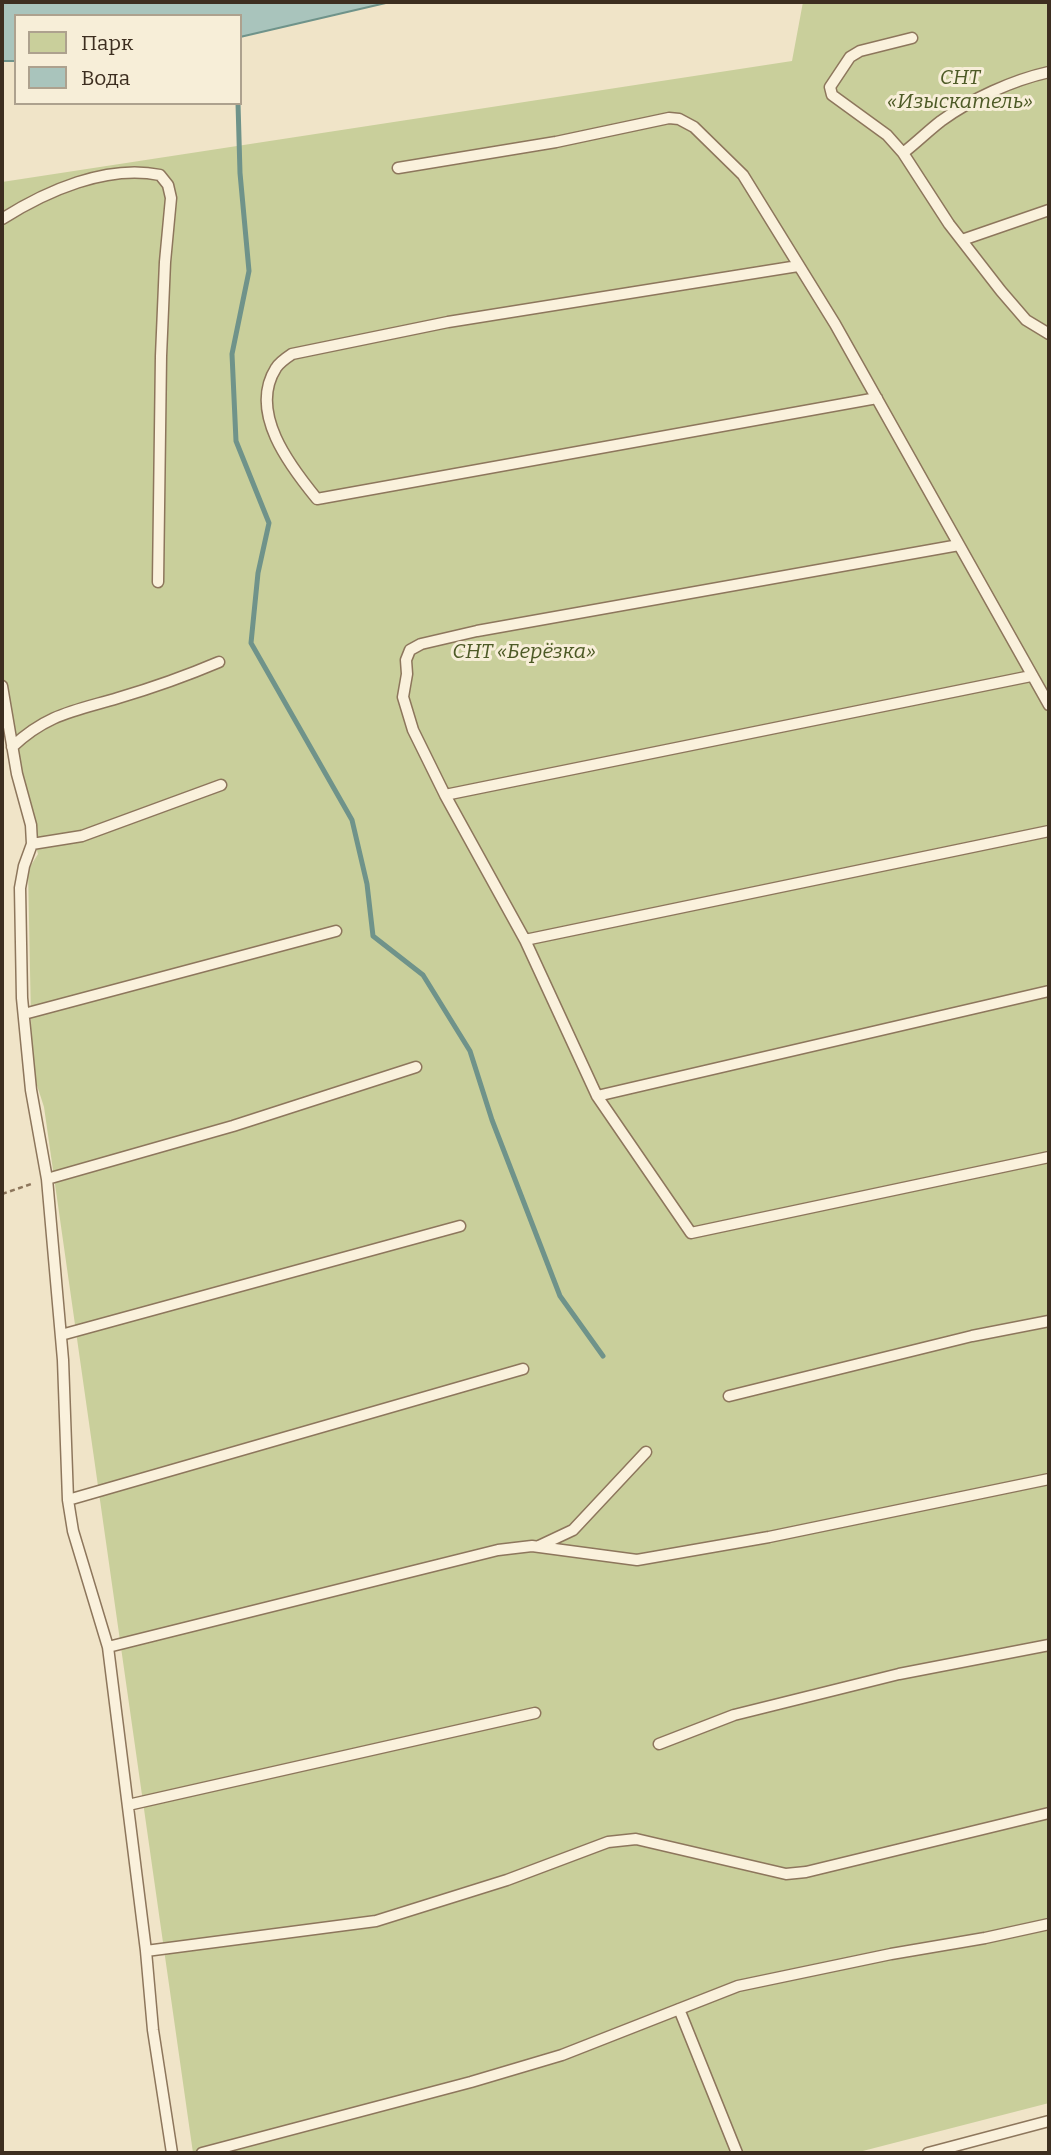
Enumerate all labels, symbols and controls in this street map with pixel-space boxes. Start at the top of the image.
legend [14,14,242,105]
text: Парк [81,30,133,56]
text: Вода [81,65,130,91]
park label: СНТ «Изыскатель» [887,65,1033,115]
park label: СНТ «Берёзка» [452,639,596,665]

